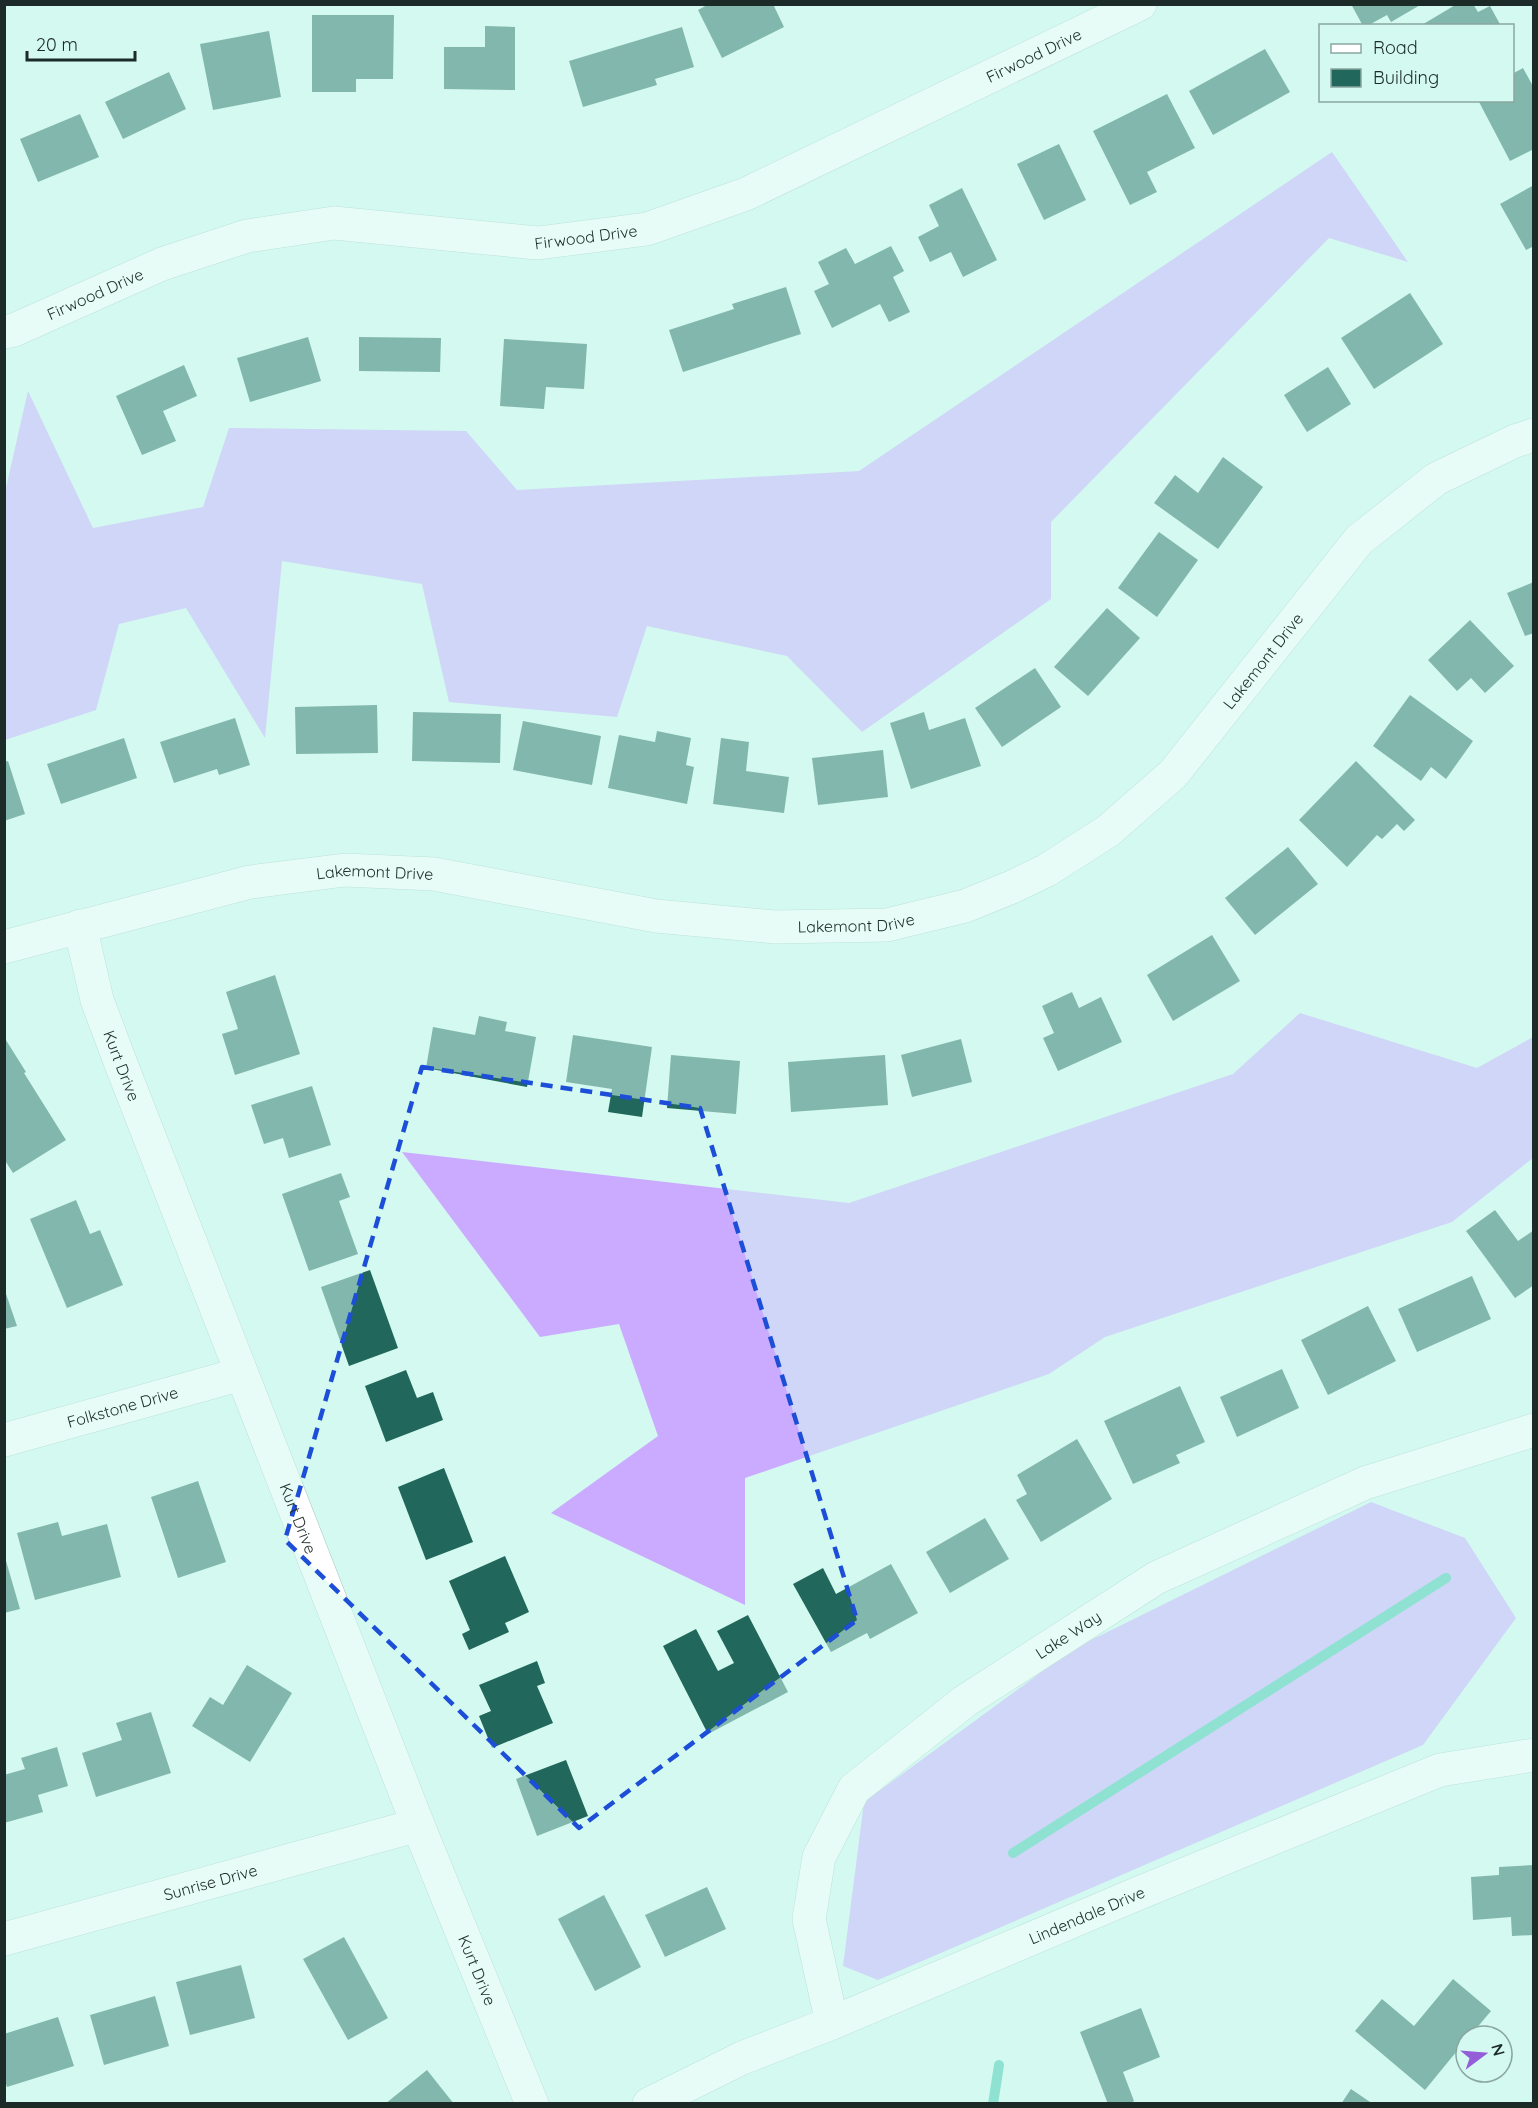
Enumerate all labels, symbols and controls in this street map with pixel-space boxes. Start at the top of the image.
scale bar [27,24,135,62]
street label: Firwood Drive [983,24,1085,87]
legend [1319,24,1514,102]
text: 20 m [36,33,78,56]
text: Road [1373,36,1418,59]
text: Building [1373,66,1439,89]
street label: Firwood Drive [533,220,639,253]
street label: Firwood Drive [44,264,146,324]
street label: Lakemont Drive [1219,609,1307,713]
street label: Lakemont Drive [315,860,434,884]
street label: Lakemont Drive [797,909,917,937]
street label: Kurt Drive [99,1027,144,1104]
street label: Folkstone Drive [65,1382,180,1432]
street label: Kurt Drive [276,1480,321,1557]
street label: Lake Way [1032,1606,1105,1663]
street label: Sunrise Drive [161,1860,259,1905]
street label: Lindendale Drive [1026,1882,1148,1949]
street label: Kurt Drive [454,1932,501,2008]
north arrow [1454,2024,1514,2084]
text: N [1487,2041,1510,2058]

